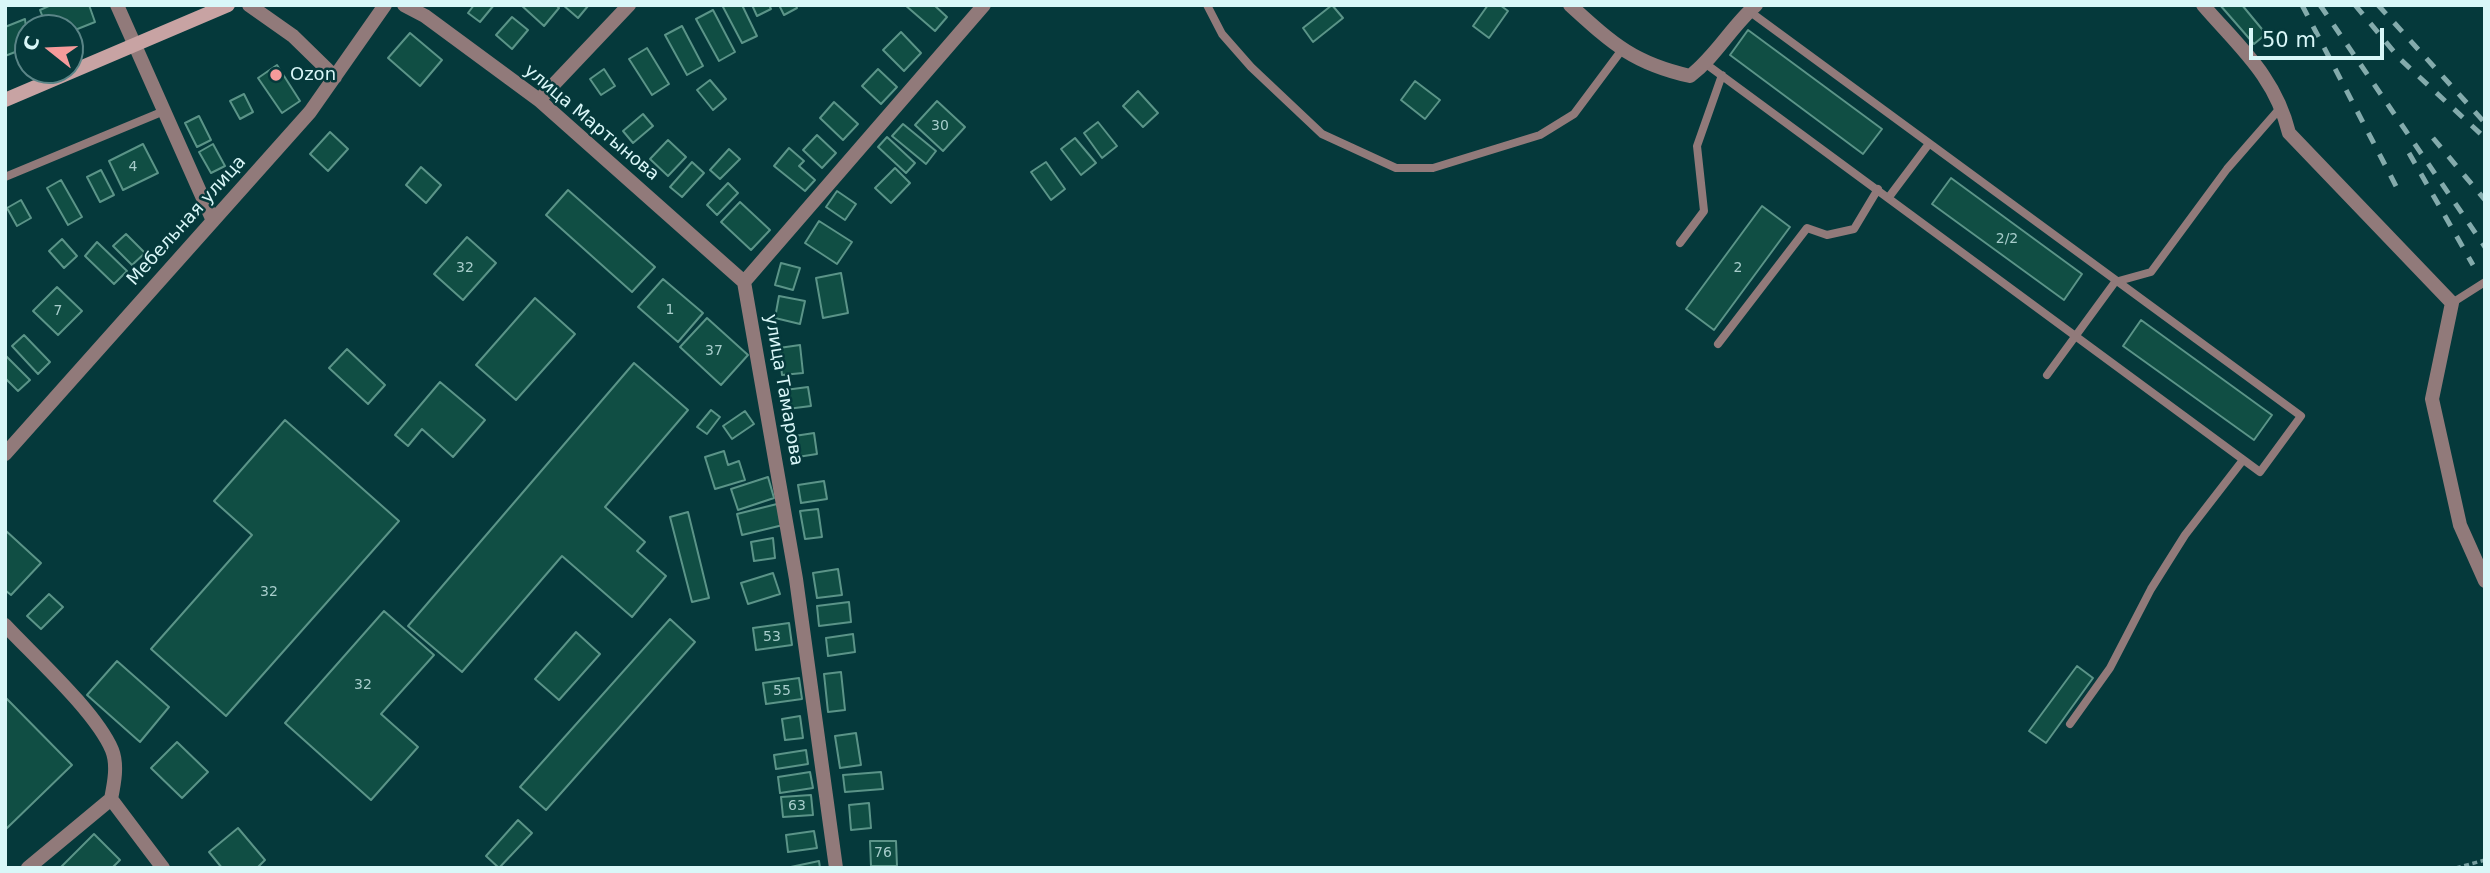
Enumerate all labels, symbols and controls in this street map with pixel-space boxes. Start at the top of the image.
north arrow [14,14,84,84]
scale bar [2252,14,2387,58]
text: 50 m [2262,28,2316,52]
text: С [18,33,44,53]
street label: улица Мартынова [519,60,663,186]
place label: Ozon [290,64,336,86]
marker: Ozon [268,67,284,83]
house number: 30 [931,118,949,134]
street label: Мебельная улица [123,152,251,290]
house number: 4 [129,159,137,175]
house number: 2/2 [1996,231,2018,247]
house number: 32 [456,260,474,276]
house number: 2 [1734,260,1742,276]
house number: 1 [666,302,674,318]
house number: 7 [54,303,62,319]
street label: улица Тамарова [759,313,807,467]
house number: 37 [705,343,723,359]
house number: 32 [260,584,278,600]
house number: 53 [763,629,781,645]
house number: 32 [354,677,372,693]
house number: 55 [773,683,791,699]
house number: 63 [788,798,806,814]
house number: 76 [874,845,892,861]

